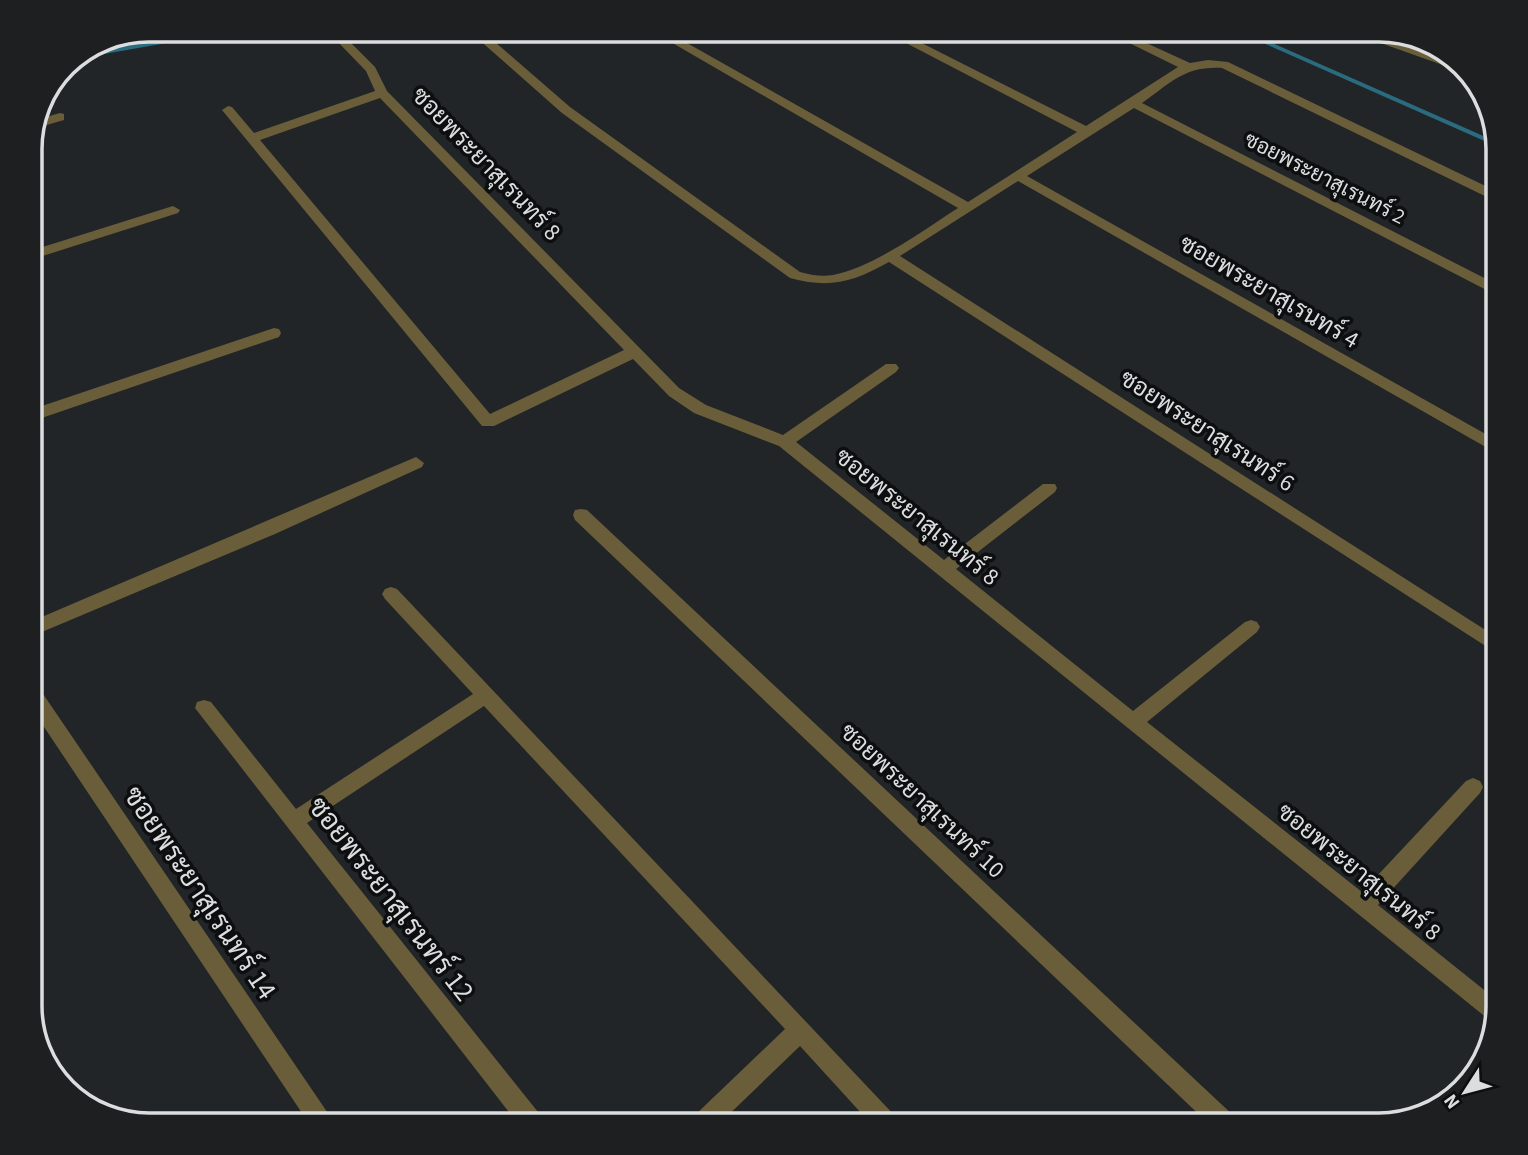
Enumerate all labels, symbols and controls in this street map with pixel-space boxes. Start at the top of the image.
street label: ซอยพระยาสุเรนทร์ 8 [403,79,569,249]
street label: ซอยพระยาสุเรนทร์ 2 [1239,124,1411,232]
street label: ซอยพระยาสุเรนทร์ 4 [1173,226,1365,358]
street label: ซอยพระยาสุเรนทร์ 6 [1113,361,1301,501]
street label: ซอยพระยาสุเรนทร์ 8 [827,440,1007,594]
street label: ซอยพระยาสุเรนทร์ 10 [832,715,1012,887]
street label: ซอยพระยาสุเรนทร์ 14 [114,778,286,1008]
street label: ซอยพระยาสุเรนทร์ 12 [298,788,484,1010]
street label: ซอยพระยาสุเรนทร์ 8 [1269,795,1449,949]
north arrow [1430,1057,1500,1127]
text: N [1438,1088,1467,1114]

